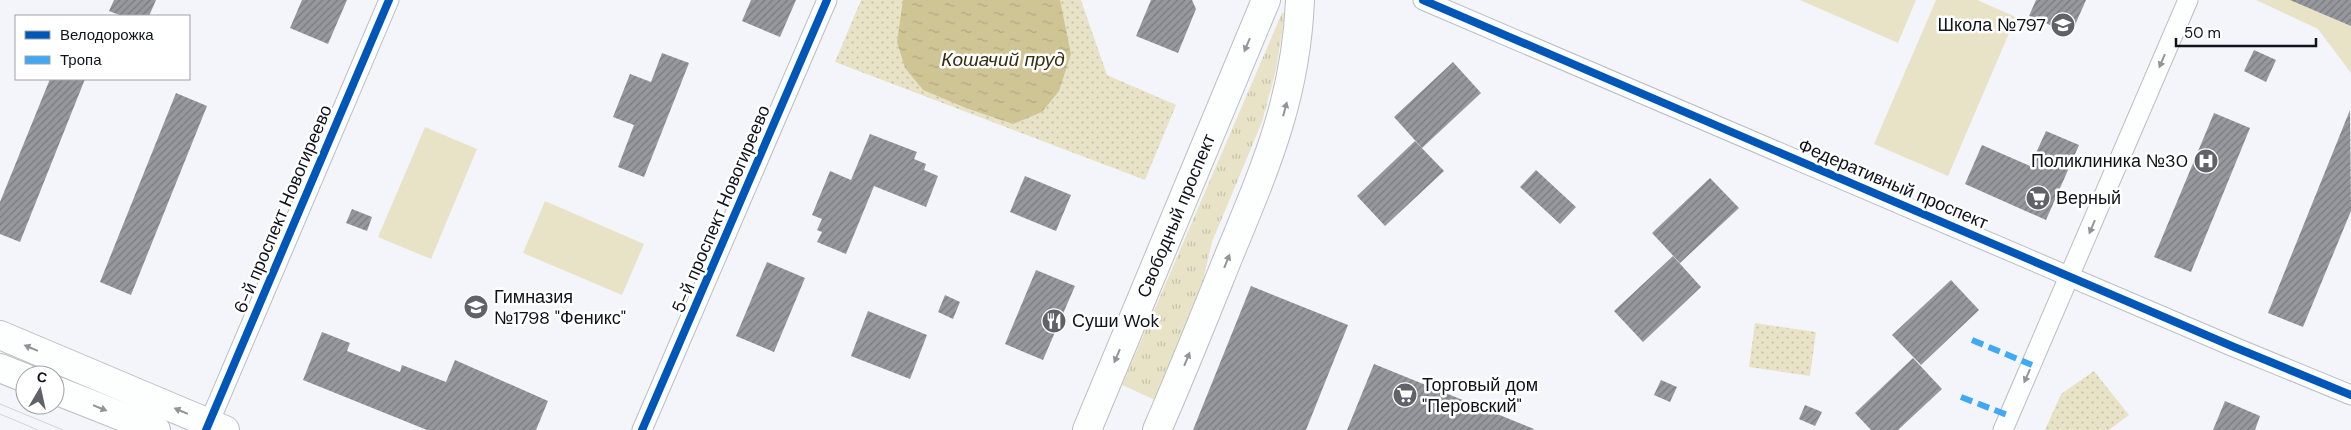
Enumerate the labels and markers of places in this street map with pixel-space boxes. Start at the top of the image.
school or university icon: Школа №797 [2050,12,2076,38]
place label: Школа №797 [1938,13,2046,37]
hospital icon: Поликлиника №30 [2193,148,2219,174]
place label: Поликлиника №30 [2031,149,2188,173]
supermarket icon: Верный [2025,185,2051,211]
place label: Верный [2056,186,2121,210]
place label: Гимназия №1798 "Феникс" [494,285,626,330]
school or university icon: Гимназия №1798 "Феникс" [463,294,489,320]
restaurant icon: Суши Wok [1041,308,1067,334]
place label: Суши Wok [1072,309,1160,333]
place label: Торговый дом "Перовский" [1422,373,1538,418]
supermarket icon: Торговый дом "Перовский" [1392,382,1418,408]

